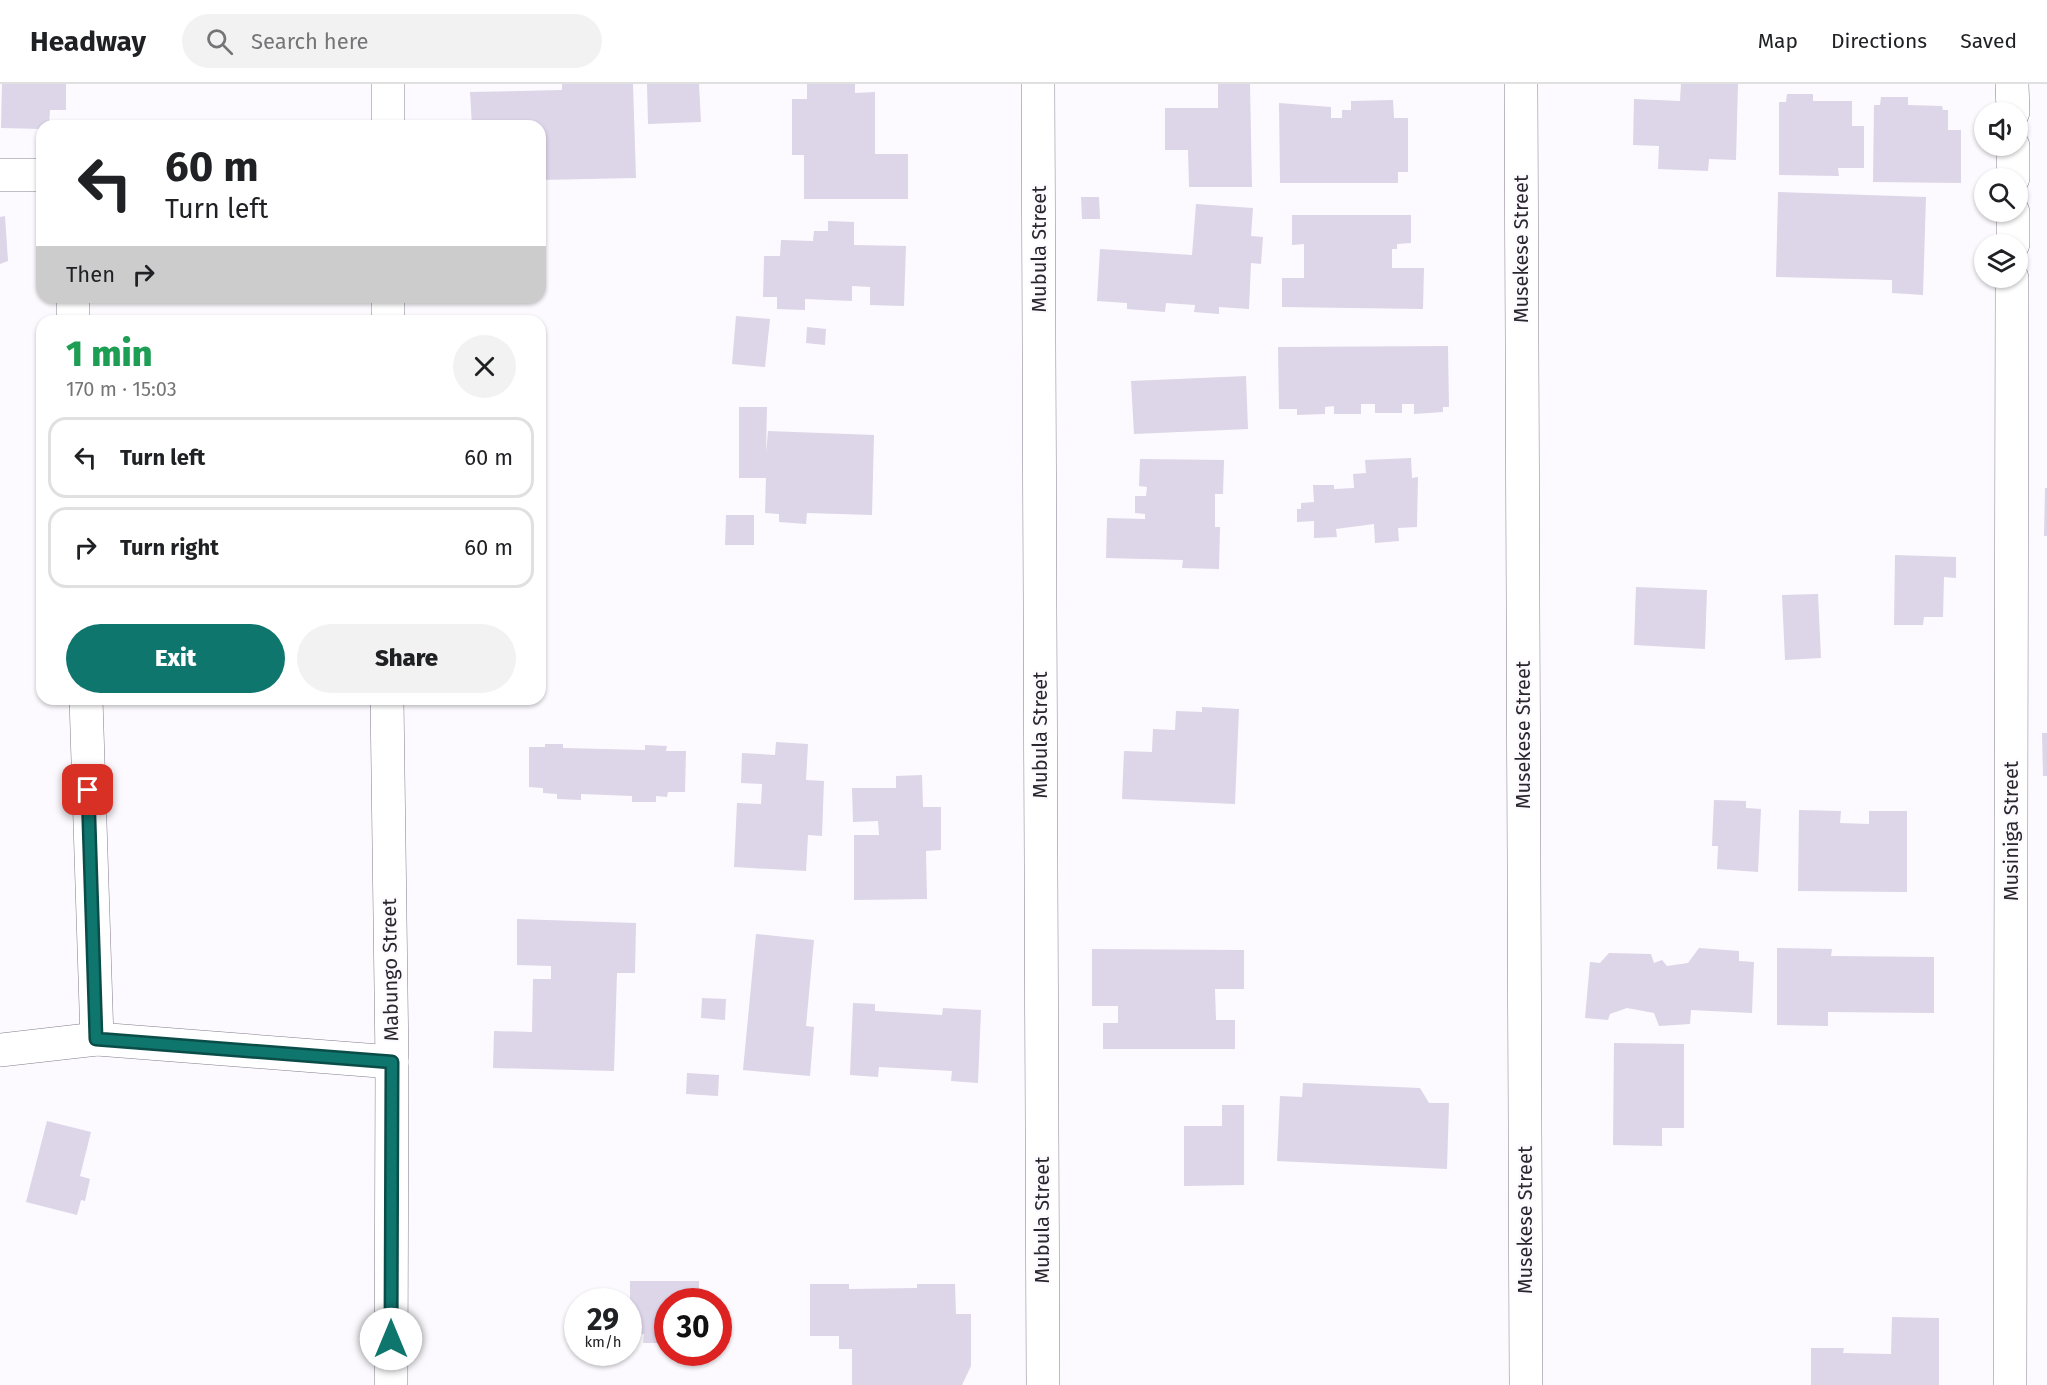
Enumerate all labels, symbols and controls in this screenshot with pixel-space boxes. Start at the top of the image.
search box [182,14,602,68]
text: Headway [30,25,146,58]
icon: search [203,25,236,58]
text: Search here [251,28,369,55]
text: Map [1758,28,1798,54]
text: Directions [1831,28,1927,54]
text: Saved [1960,28,2017,54]
map controls [1974,102,2028,288]
button: sound [1974,102,2028,156]
text: 60 m [165,142,259,192]
icon: left [66,144,144,222]
button: search [1974,168,2028,222]
street label: Musekese Street [1509,174,1533,323]
street label: Mubula Street [1027,185,1051,312]
text: Turn left [165,193,268,225]
button: layers [1974,234,2028,288]
icon: right [127,258,160,291]
text: Then [66,261,115,288]
text: 1 min [66,332,152,376]
button: close [453,335,516,398]
text: 170 m · 15:03 [66,377,177,401]
icon: left [69,441,102,474]
text: Turn left [120,444,205,471]
text: 60 m [464,444,513,471]
icon: right [69,531,102,564]
text: Turn right [120,534,219,561]
text: 60 m [464,534,513,561]
button: Exit [66,624,285,693]
button: Share [297,624,516,693]
street label: Musekese Street [1511,660,1535,809]
street label: Mubula Street [1028,671,1052,798]
street label: Musiniga Street [1999,760,2023,901]
pin [62,764,113,815]
icon: arrive [71,773,104,806]
street label: Mabungo Street [377,898,403,1042]
street label: Musekese Street [1513,1145,1537,1294]
street label: Mubula Street [1030,1156,1054,1283]
speed limit sign: 30 [654,1288,732,1366]
text: 29 [587,1302,619,1338]
position arrow [359,1307,423,1371]
text: km/h [584,1333,622,1351]

